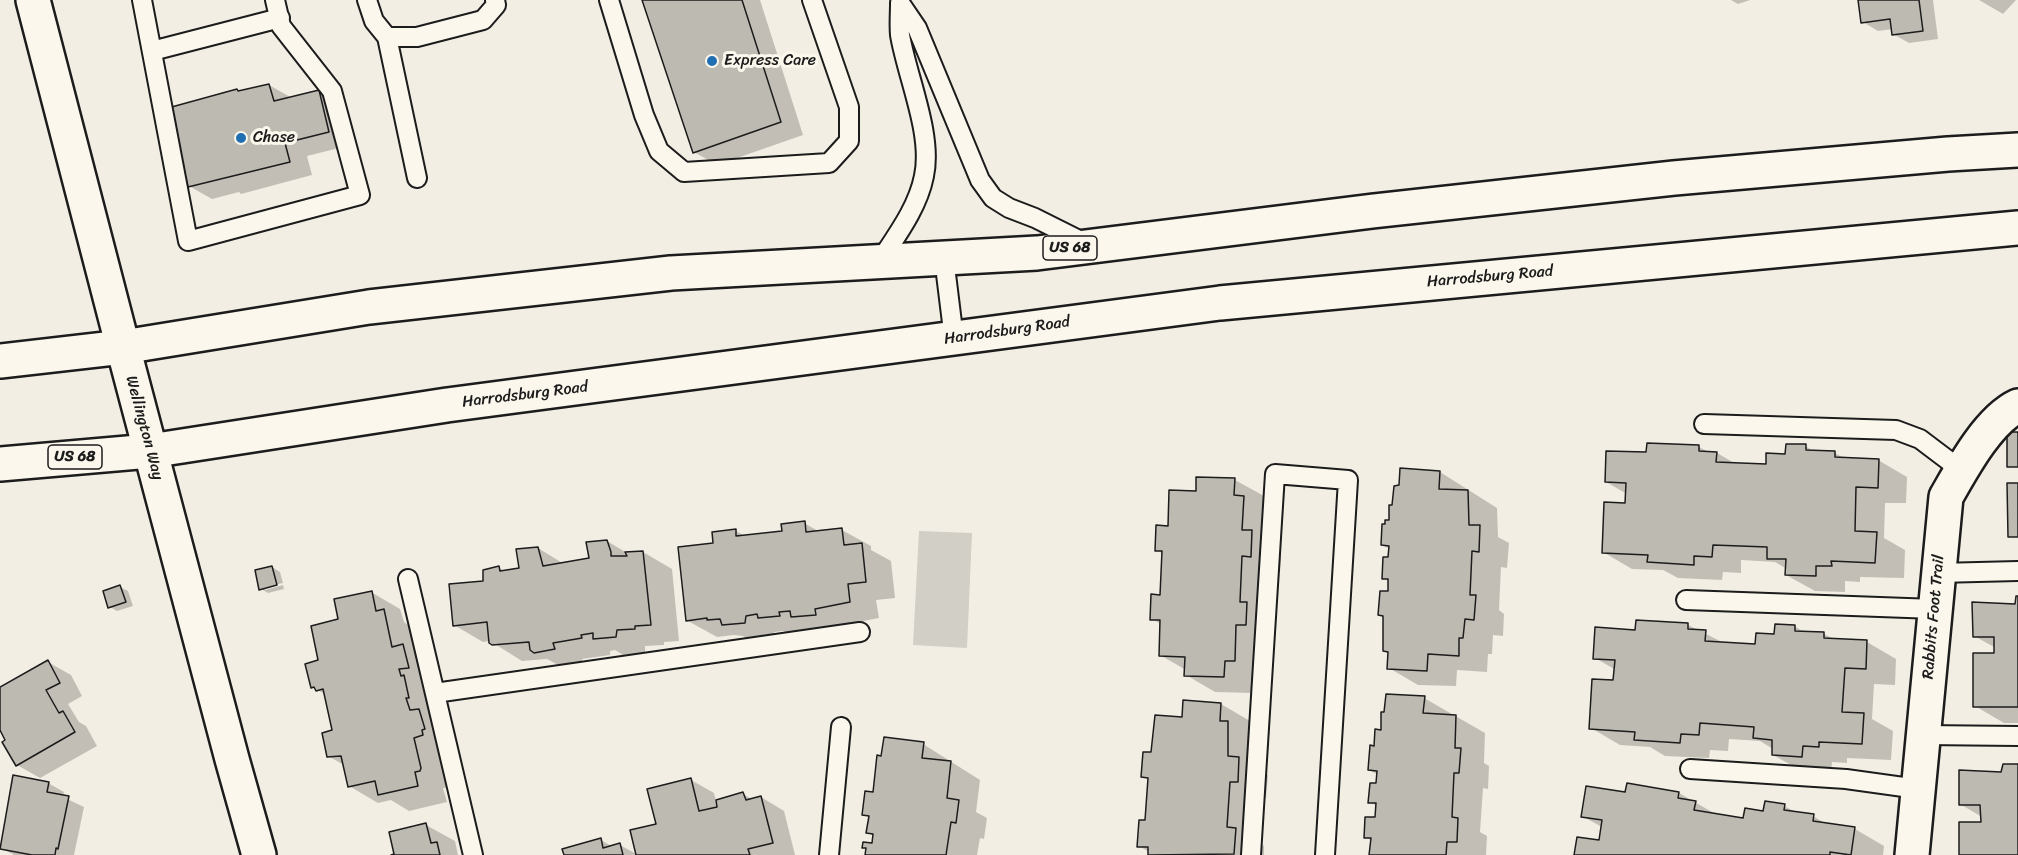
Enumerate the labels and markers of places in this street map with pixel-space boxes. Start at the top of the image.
place label: Express Care [724,51,816,71]
marker: Express Care [705,54,719,68]
place label: Chase [253,128,295,148]
marker: Chase [234,131,248,145]

